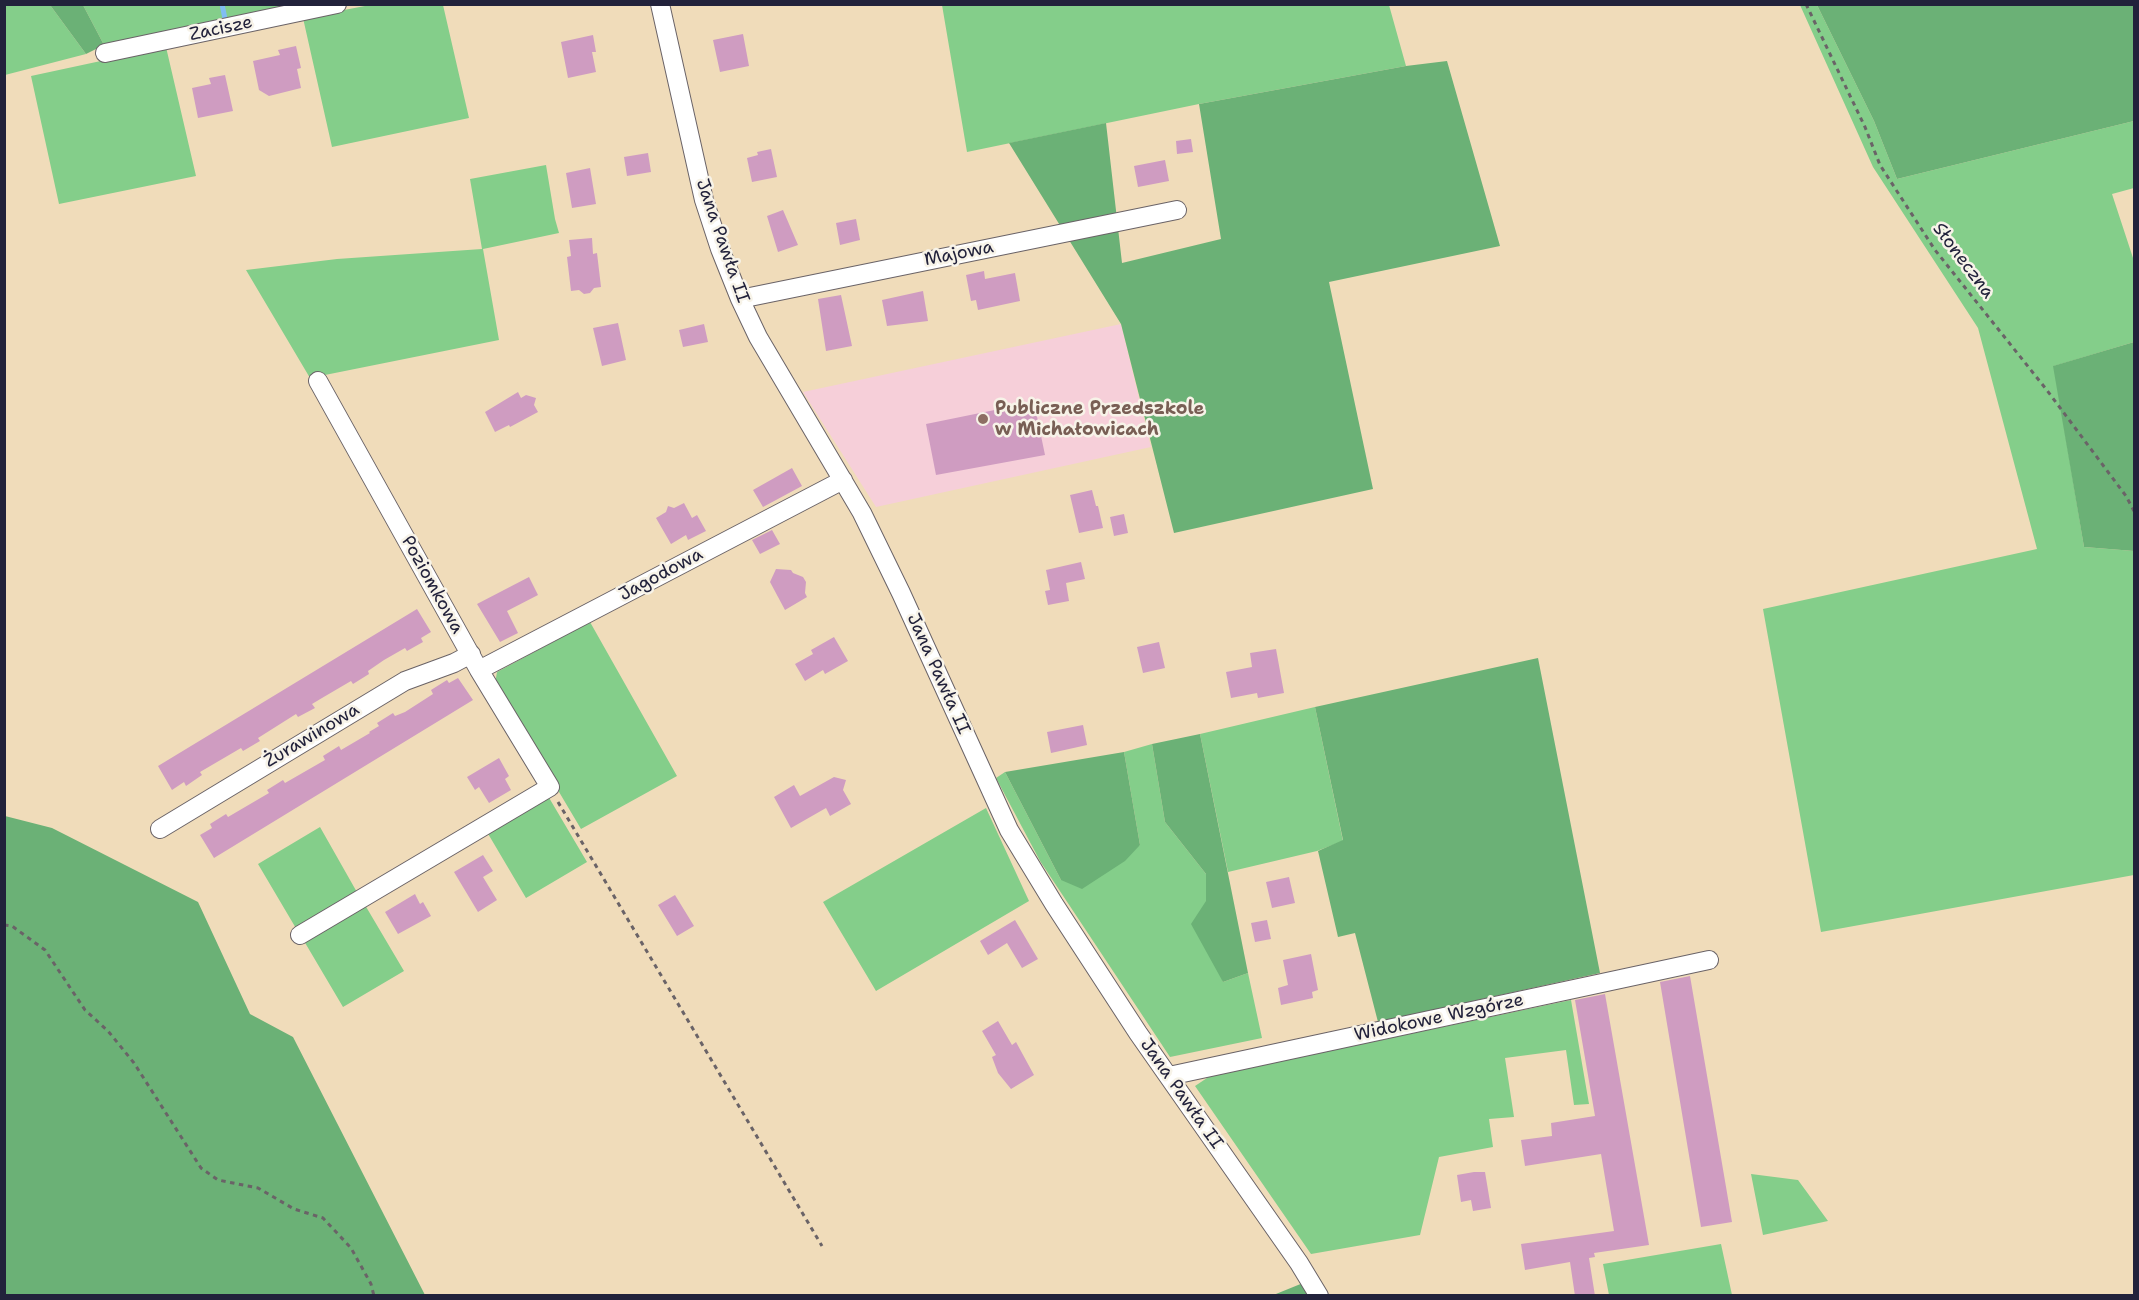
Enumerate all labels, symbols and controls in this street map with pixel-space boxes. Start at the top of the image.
street label: Zacisze [187,12,255,46]
street label: Jana Pawła II [691,176,753,306]
street label: Słoneczna [1928,219,1998,303]
street label: Majowa [922,237,996,271]
place label: Publiczne Przedszkole w Michałowicach [995,398,1204,440]
marker: Publiczne Przedszkole w Michałowicach [976,412,990,426]
street label: Poziomkowa [396,532,468,638]
street label: Jagodowa [615,544,707,606]
street label: Jana Pawła II [902,610,974,738]
street label: Żurawinowa [261,699,363,773]
street label: Widokowe Wzgórze [1352,989,1526,1047]
street label: Jana Pawła II [1135,1035,1227,1153]

